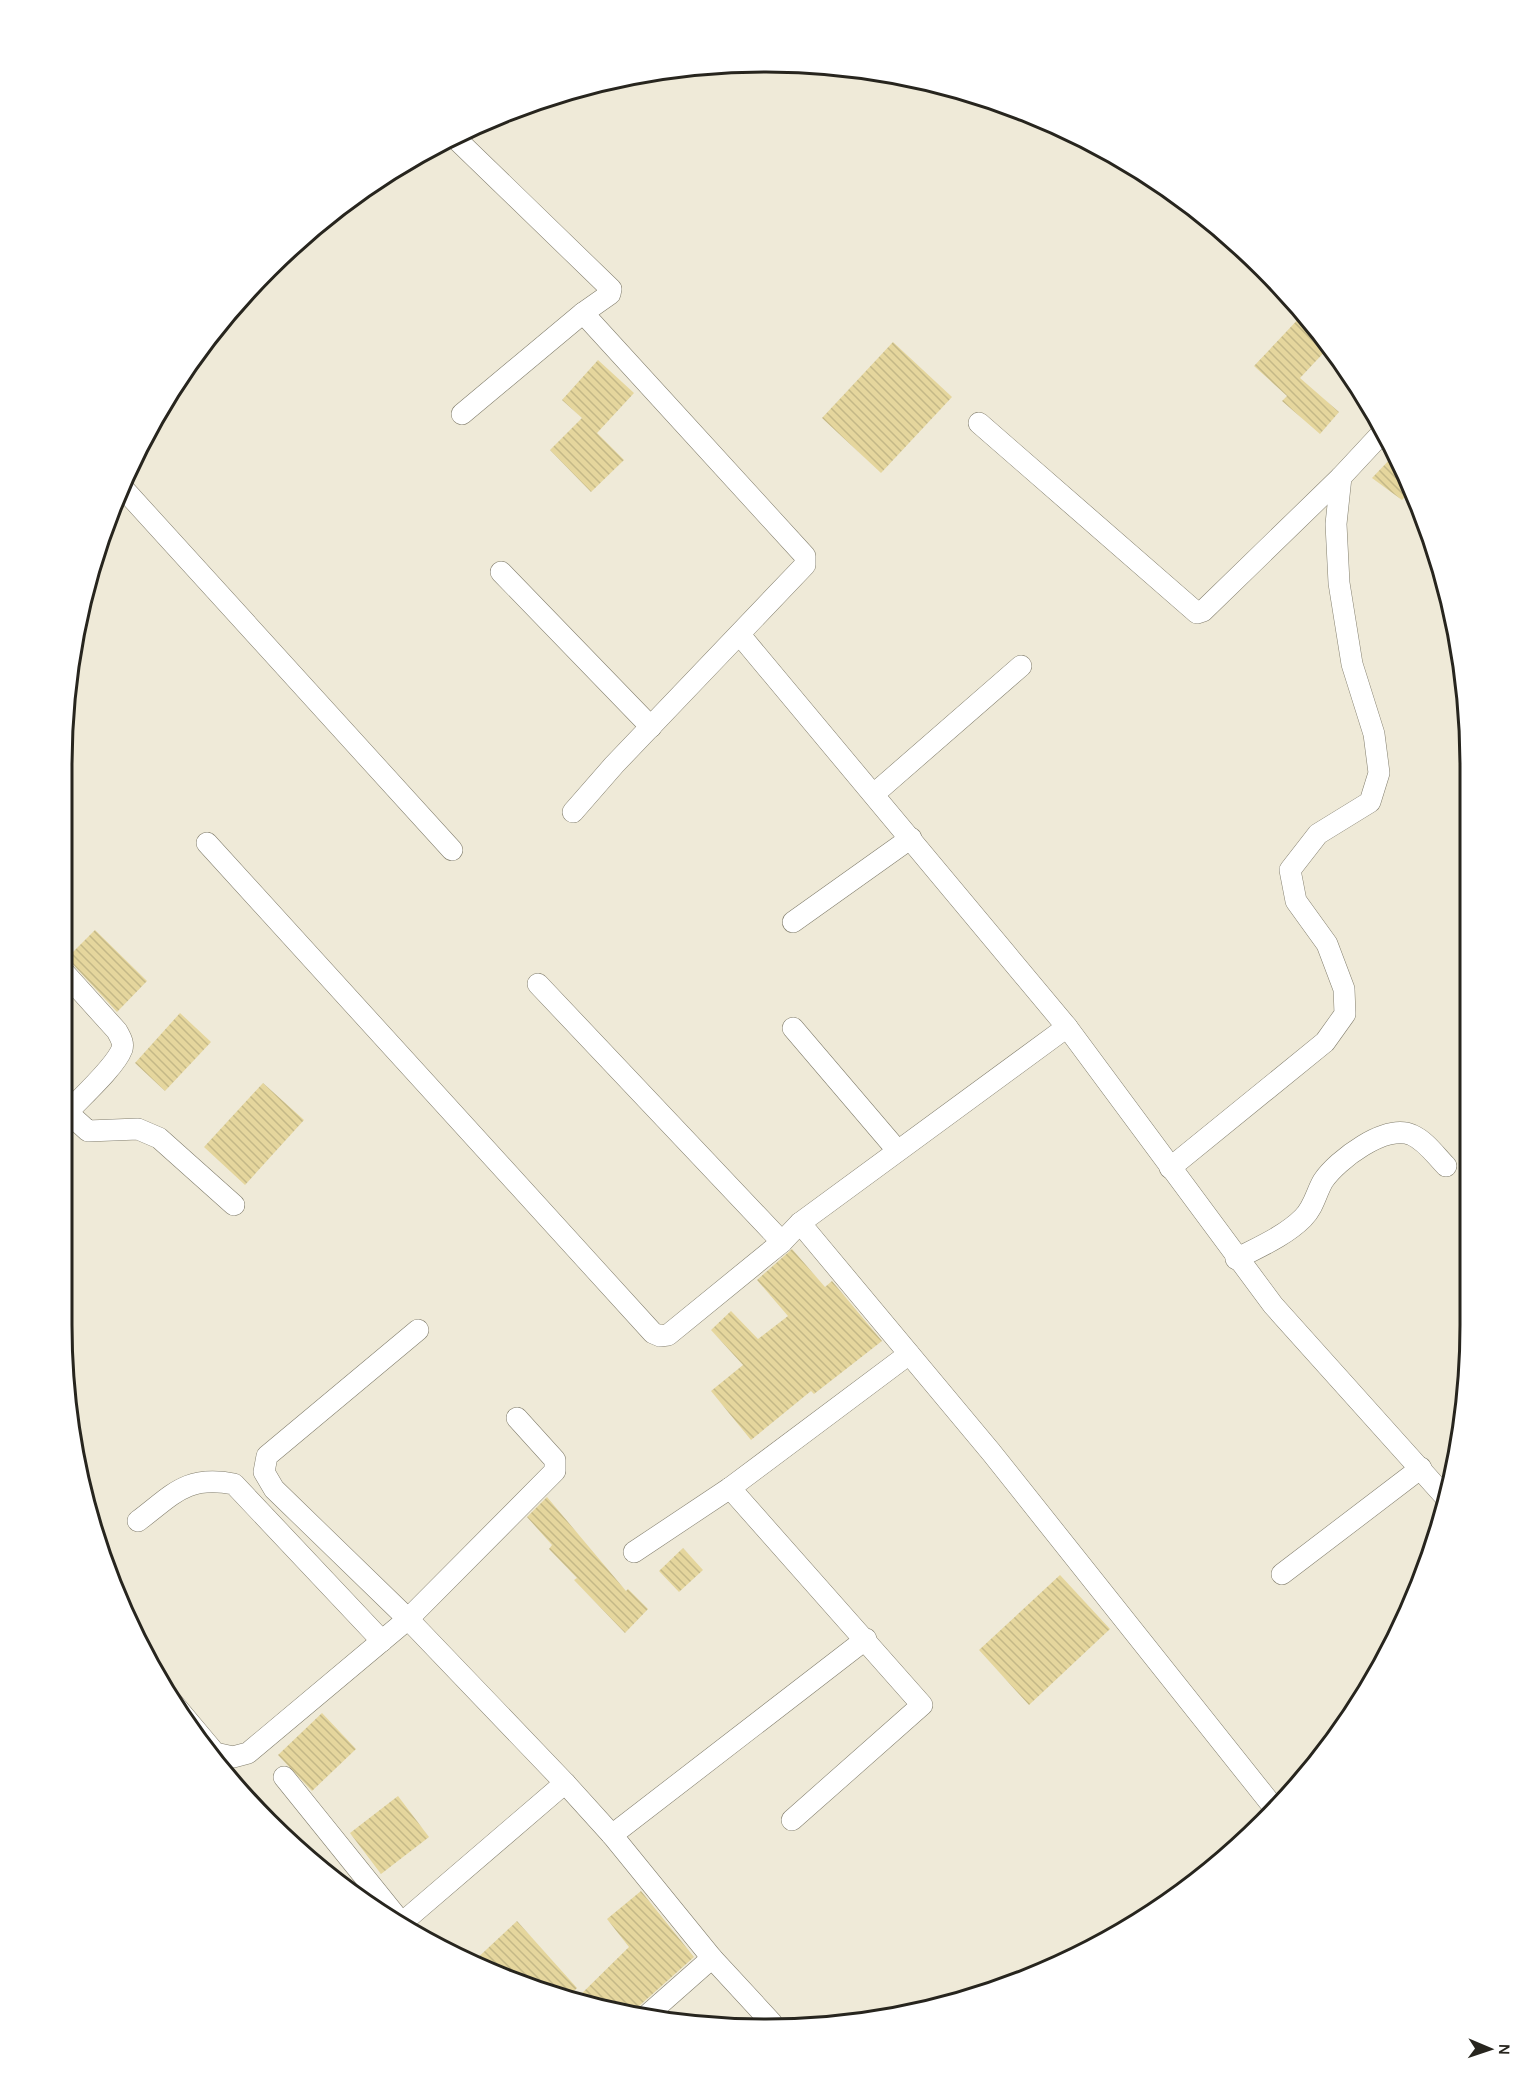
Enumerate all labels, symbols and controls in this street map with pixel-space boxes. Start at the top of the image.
north arrow [1460,2019,1520,2079]
text: N [1495,2043,1514,2056]

